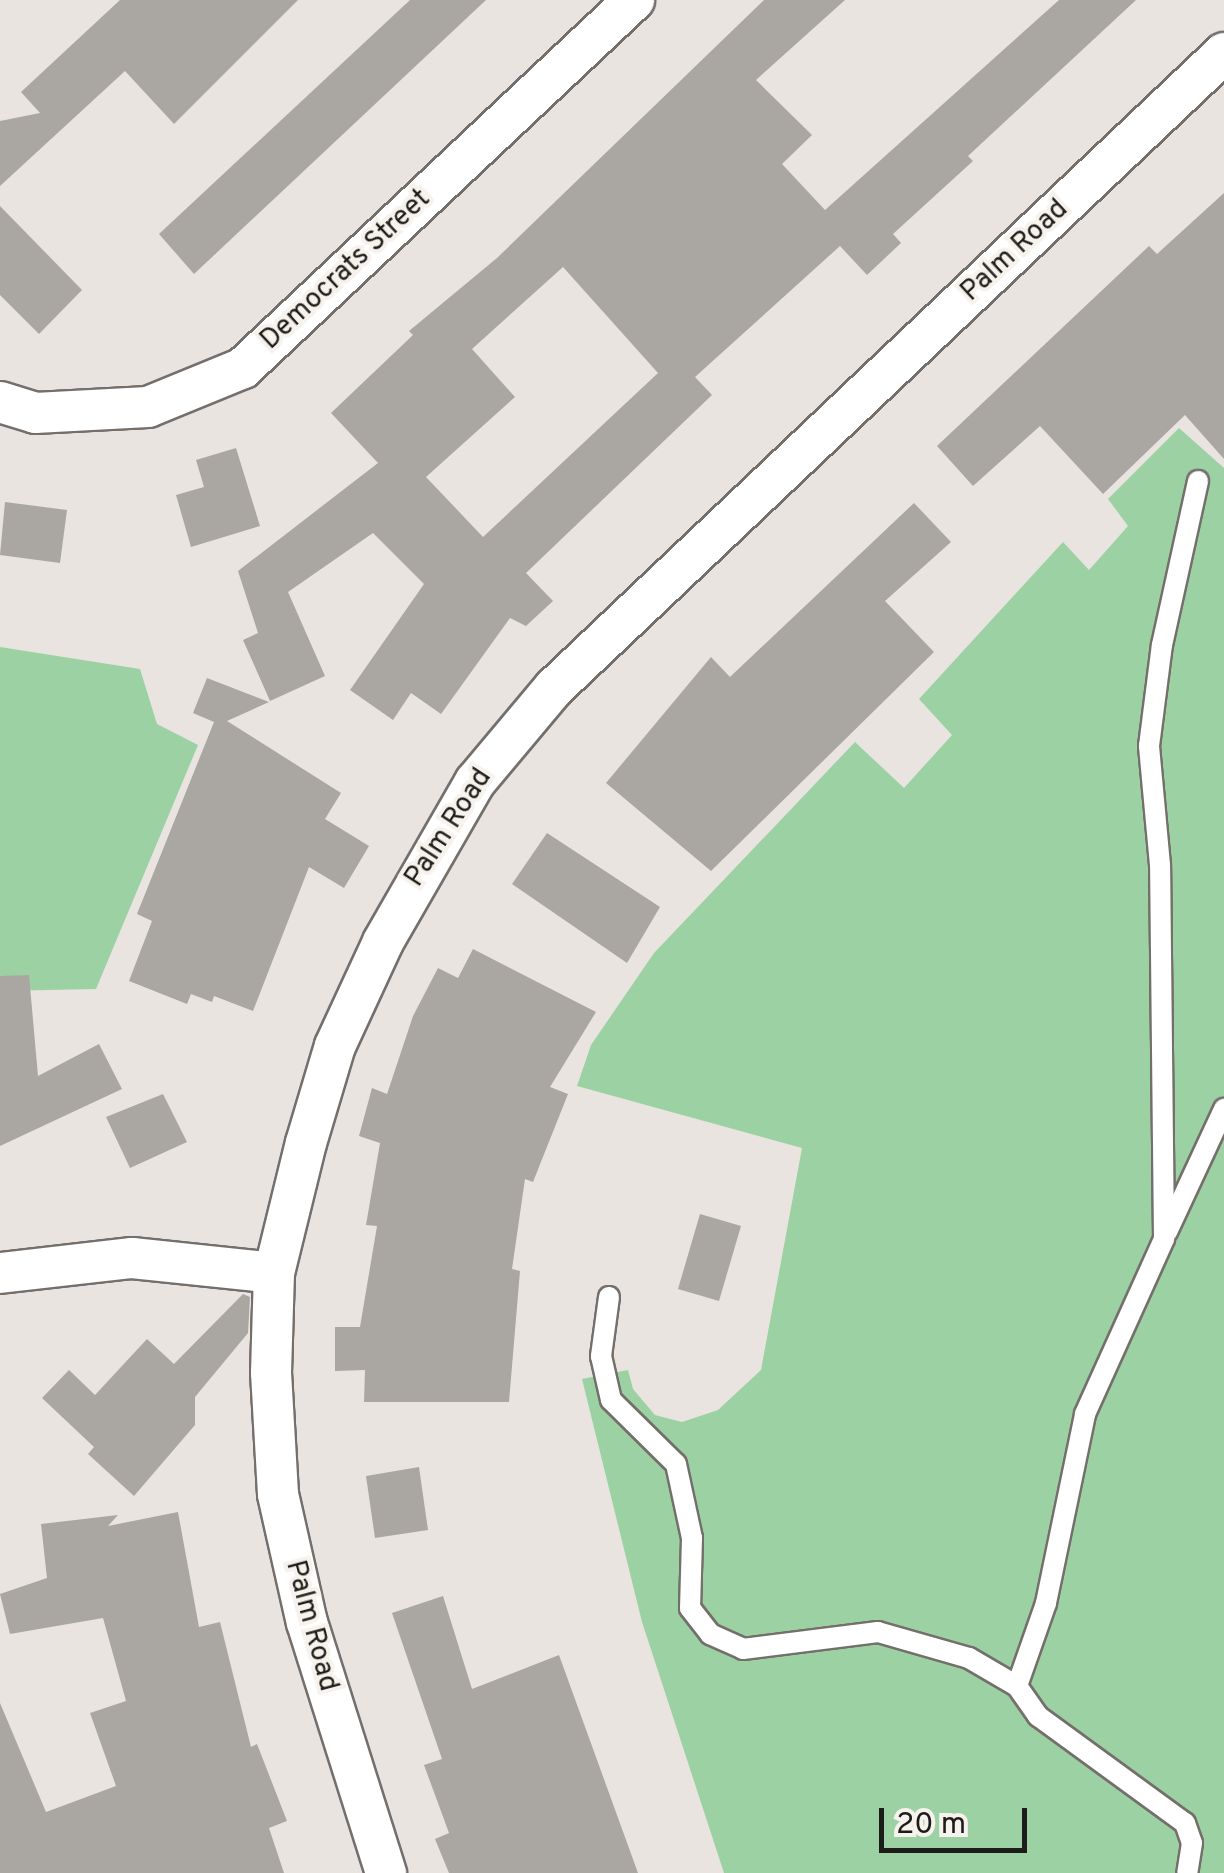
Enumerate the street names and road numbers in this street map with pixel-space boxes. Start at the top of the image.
street label: Democrats Street [254,183,438,357]
street label: Palm Road [954,193,1076,309]
street label: Palm Road [398,763,500,893]
street label: Palm Road [277,1557,345,1695]

